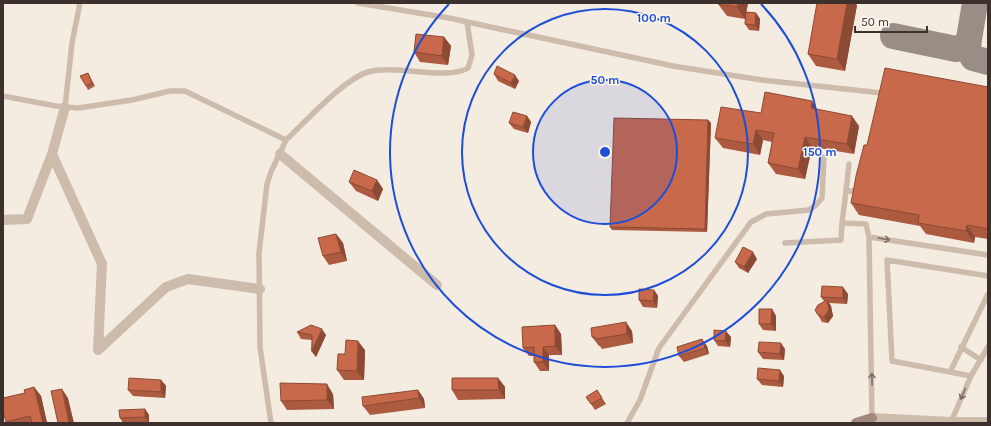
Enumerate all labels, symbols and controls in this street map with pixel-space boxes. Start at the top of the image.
scale bar [855,8,927,34]
text: 100 m [637,11,671,25]
text: 50 m [861,15,889,29]
text: 50 m [591,73,620,87]
centre of rings [598,145,612,159]
text: 150 m [803,145,837,159]
one-way arrow [877,235,890,243]
one-way arrow [868,373,876,386]
one-way arrow [959,387,967,399]

